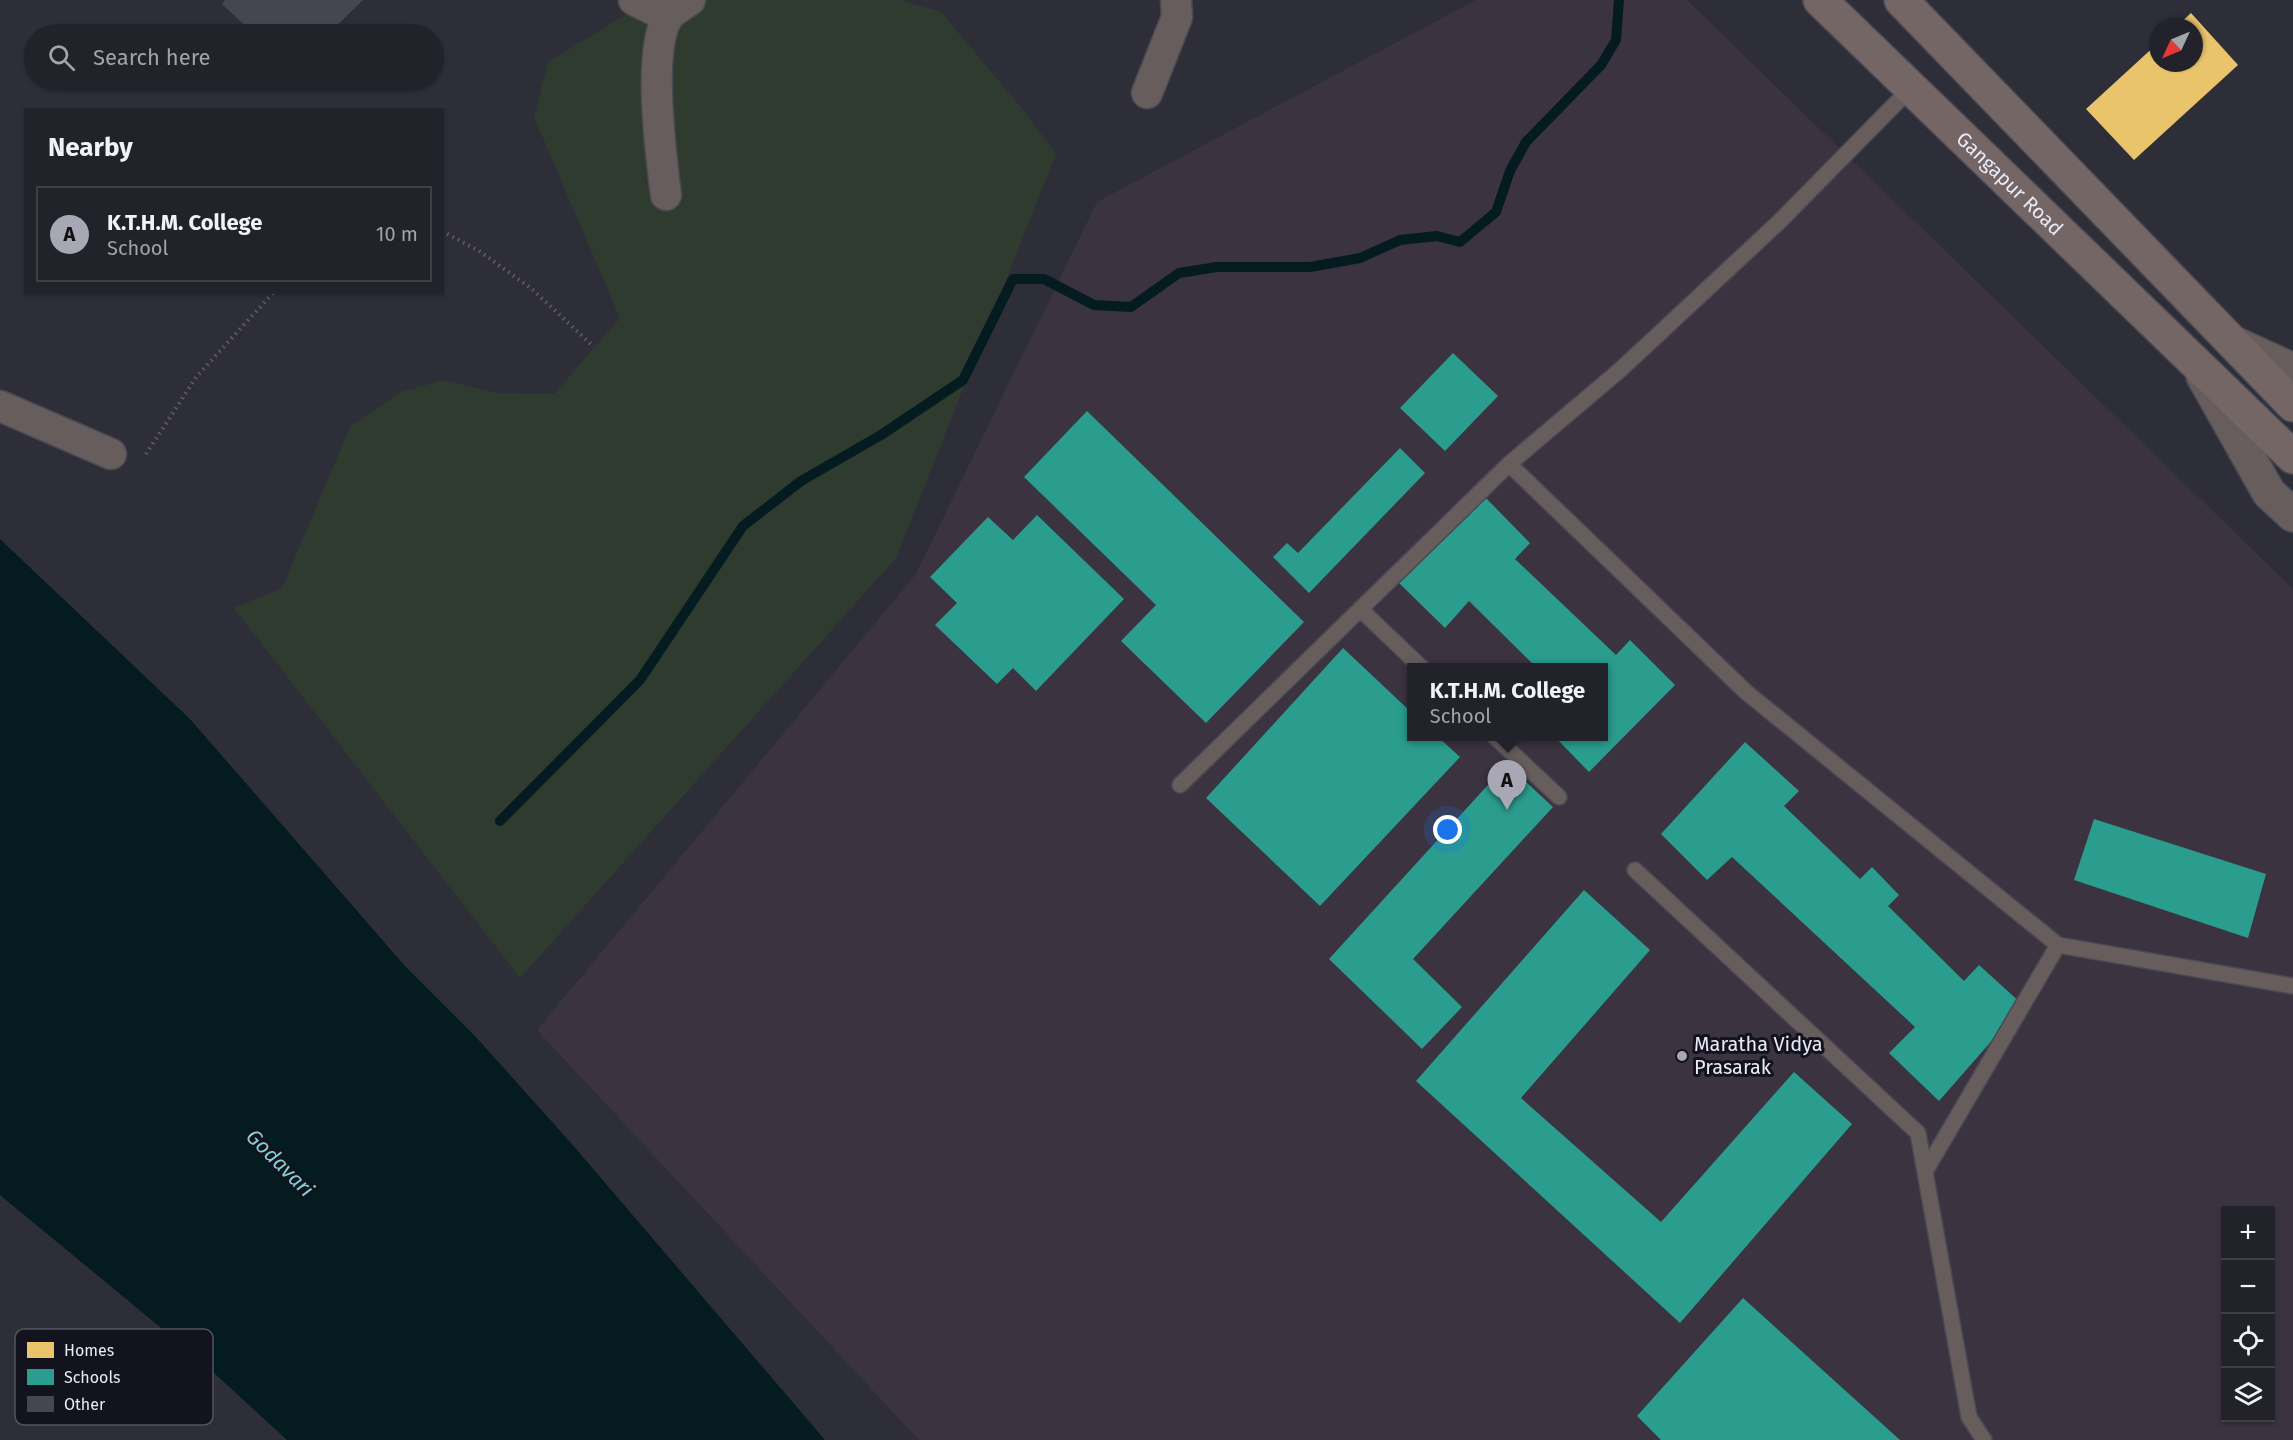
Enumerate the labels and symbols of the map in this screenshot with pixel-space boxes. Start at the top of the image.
north arrow [2149,18,2203,72]
street label: Gangapur Road [1952,127,2068,240]
pin: A [1488,760,1526,810]
your location [1433,815,1462,844]
place label: Maratha Vidya Prasarak [1694,1032,1823,1079]
marker: Maratha Vidya Prasarak [1675,1049,1689,1063]
water label: Godavari [241,1124,319,1202]
legend [15,1329,213,1425]
text: Homes [64,1341,114,1360]
text: Schools [64,1368,121,1387]
text: Other [64,1395,106,1414]

